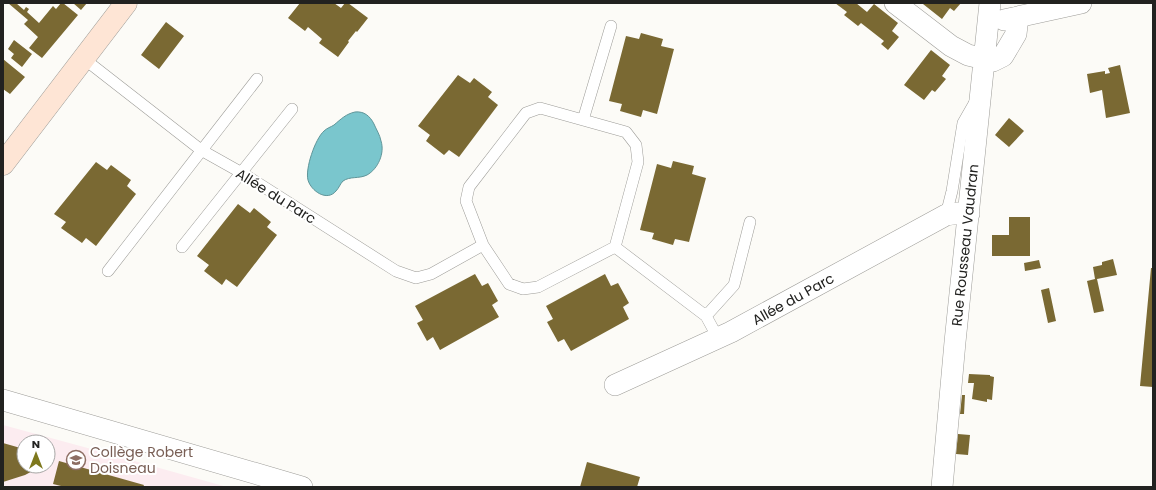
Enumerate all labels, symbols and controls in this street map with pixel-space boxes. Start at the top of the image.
street label: Allée du Parc [232,163,320,229]
street label: Rue Rousseau Vaudran [947,163,983,327]
street label: Allée du Parc [748,268,838,330]
north arrow [16,434,56,474]
text: N [32,436,40,452]
place label: Collège Robert Doisneau [90,442,193,478]
school or university icon: Collège Robert Doisneau [65,449,87,471]

